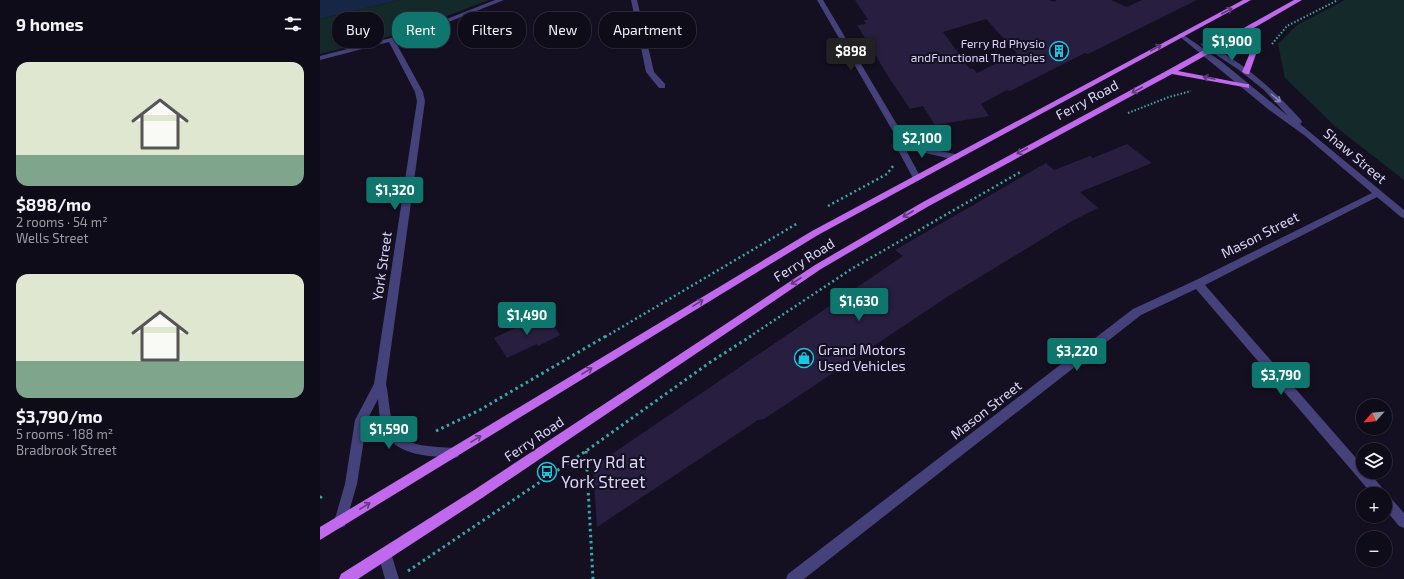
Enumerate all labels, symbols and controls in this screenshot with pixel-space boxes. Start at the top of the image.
one-way arrow [1221,7,1233,14]
chip: Buy [332,12,384,48]
chip: Rent [392,12,450,48]
chip: Filters [458,12,526,48]
chip: New [534,12,591,48]
chip: Apartment [599,12,696,48]
icon: filters [282,13,304,35]
text: 9 homes [16,14,84,34]
pin: $1,900 [1199,28,1265,62]
text: $1,900 [1212,33,1252,49]
place label: Ferry Rd Physio andFunctional Therapies [911,36,1045,64]
pin: $898 [827,38,875,72]
building icon: Ferry Rd Physio andFunctional Therapies [1048,40,1070,62]
text: $898 [835,43,867,59]
one-way arrow [1150,44,1162,51]
one-way arrow [1202,74,1215,82]
street label: Ferry Road [1053,76,1121,123]
one-way arrow [1131,87,1143,94]
icon: home [124,88,196,160]
one-way arrow [1270,93,1281,102]
street label: Shaw Street [1320,124,1390,187]
pin: $2,100 [889,125,955,159]
text: $2,100 [902,130,942,146]
one-way arrow [1016,148,1028,156]
pin: $1,320 [362,177,428,211]
text: $1,320 [375,182,415,198]
text: $898/mo [16,194,91,214]
street label: Mason Street [1218,208,1302,261]
one-way arrow [902,211,914,219]
text: 2 rooms · 54 m² [16,214,108,230]
text: Wells Street [16,230,88,246]
street label: York Street [368,230,395,302]
street label: Ferry Road [770,234,837,285]
one-way arrow [791,277,802,285]
pin: $1,630 [826,288,892,322]
text: $1,630 [839,293,879,309]
one-way arrow [692,298,704,306]
icon: home [124,300,196,372]
pin: $1,490 [494,302,560,336]
text: $1,490 [507,307,547,323]
pin: $3,220 [1044,338,1110,372]
place label: Grand Motors Used Vehicles [818,341,906,374]
text: $3,220 [1056,343,1098,359]
shop icon: Grand Motors Used Vehicles [793,347,815,369]
pin: $3,790 [1248,362,1314,396]
one-way arrow [581,366,593,374]
text: $3,790 [1261,367,1301,383]
street label: Mason Street [947,377,1024,443]
north arrow [1356,399,1392,435]
map controls [1356,399,1392,567]
text: $3,790/mo [16,406,103,426]
street label: Ferry Road [501,412,567,465]
pin: $1,590 [356,416,422,450]
text: $1,590 [369,421,409,437]
text: 5 rooms · 188 m² [16,426,113,442]
one-way arrow [470,434,482,442]
text: Bradbrook Street [16,442,117,458]
button: layers [1356,443,1392,479]
place label: Ferry Rd at York Street [561,451,646,491]
bus stop icon: Ferry Rd at York Street [536,461,558,483]
button: + [1356,487,1392,523]
one-way arrow [359,502,371,510]
button: − [1356,531,1392,567]

